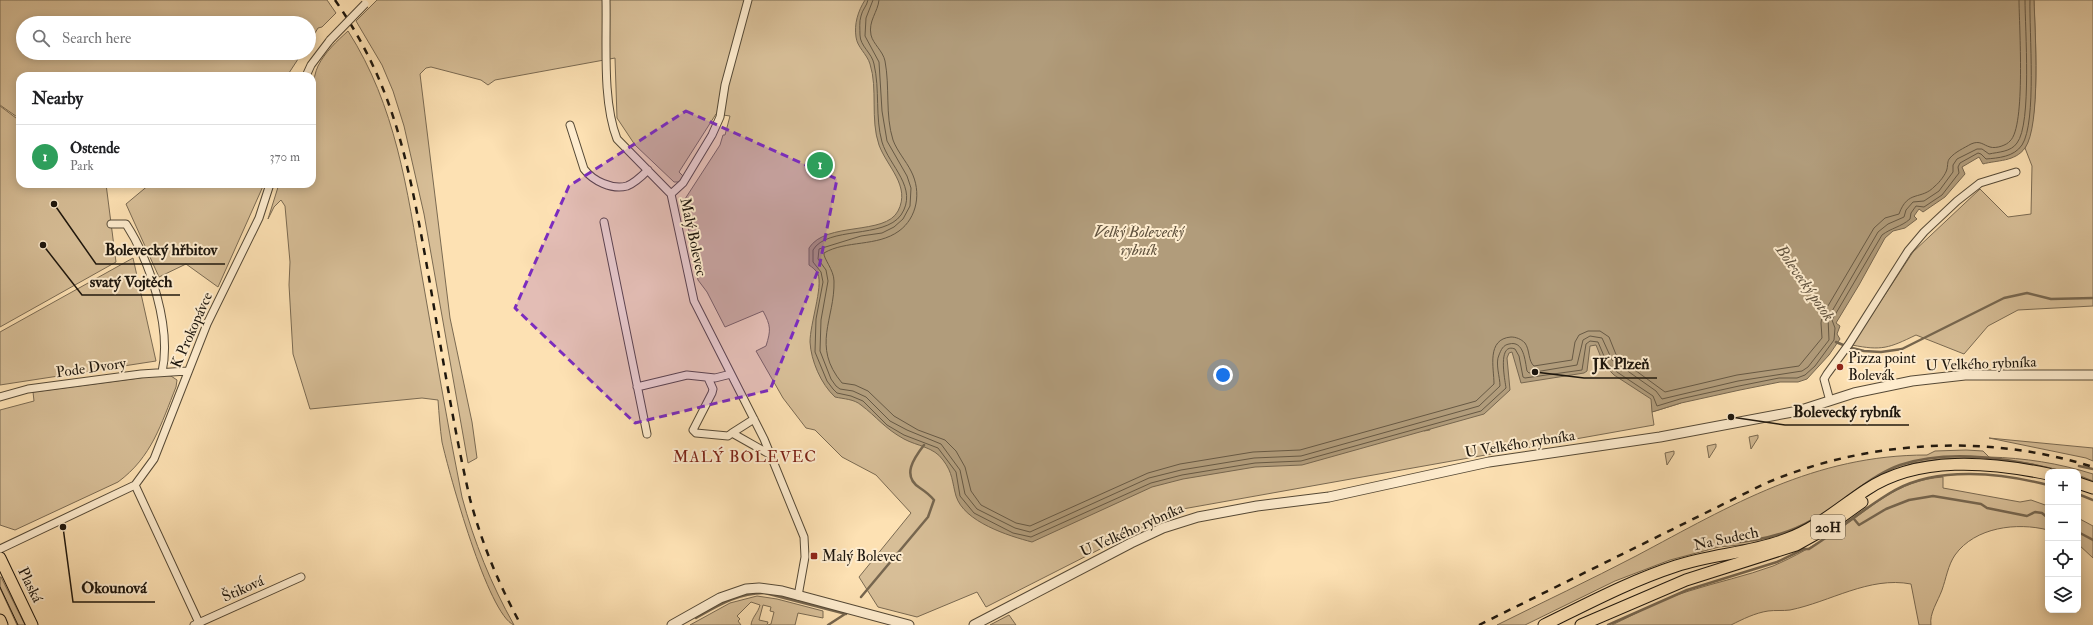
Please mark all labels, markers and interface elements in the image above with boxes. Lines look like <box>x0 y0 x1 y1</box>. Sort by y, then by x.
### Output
search box <box>16 16 316 60</box>
icon: search <box>30 27 52 49</box>
text: Search here <box>62 29 131 48</box>
text: Nearby <box>32 88 83 109</box>
text: Ostende <box>70 139 120 158</box>
text: 1 <box>43 149 47 165</box>
text: 370 m <box>270 149 300 165</box>
pin: 1 <box>807 150 833 180</box>
text: Park <box>70 158 94 174</box>
street label: Malý Bolevec <box>675 196 711 278</box>
water label: Velký Bolevecký rybník <box>1094 222 1186 260</box>
callout: Bolevecký hřbitov <box>96 236 225 264</box>
text: Bolevecký hřbitov <box>105 240 218 261</box>
water label: Bolevecký potok <box>1771 240 1839 325</box>
callout: svatý Vojtěch <box>82 267 180 295</box>
text: svatý Vojtěch <box>90 272 173 293</box>
street label: K Prokopávce <box>167 289 218 371</box>
place label: Pizza point Bolevák <box>1848 349 1916 385</box>
callout: JK Plzeň <box>1584 350 1657 378</box>
street label: U Velkého rybníka <box>1925 353 2038 375</box>
street label: Pode Dvory <box>55 354 128 382</box>
text: JK Plzeň <box>1591 354 1650 375</box>
marker: Pizza point Bolevák <box>1835 362 1845 372</box>
your location <box>1213 365 1233 385</box>
callout: Bolevecký rybník <box>1785 397 1909 425</box>
text: Bolevecký rybník <box>1793 402 1901 423</box>
street label: U Velkého rybníka <box>1464 426 1577 462</box>
district label: MALÝ BOLEVEC <box>673 446 817 467</box>
map controls <box>2045 469 2081 613</box>
button: + <box>2045 469 2081 505</box>
street label: U Velkého rybníka <box>1077 498 1187 561</box>
button: − <box>2045 505 2081 541</box>
road number: 20H <box>1811 515 1845 539</box>
street label: Na Sudech <box>1692 523 1760 555</box>
button: locate <box>2045 541 2081 577</box>
place label: Malý Bolevec <box>822 547 902 566</box>
marker: Malý Bolevec <box>809 551 819 561</box>
street label: Plaská <box>13 564 47 607</box>
street label: Štiková <box>218 569 268 607</box>
callout: Okounová <box>73 574 155 602</box>
button: layers <box>2045 577 2081 613</box>
text: Okounová <box>81 578 147 598</box>

